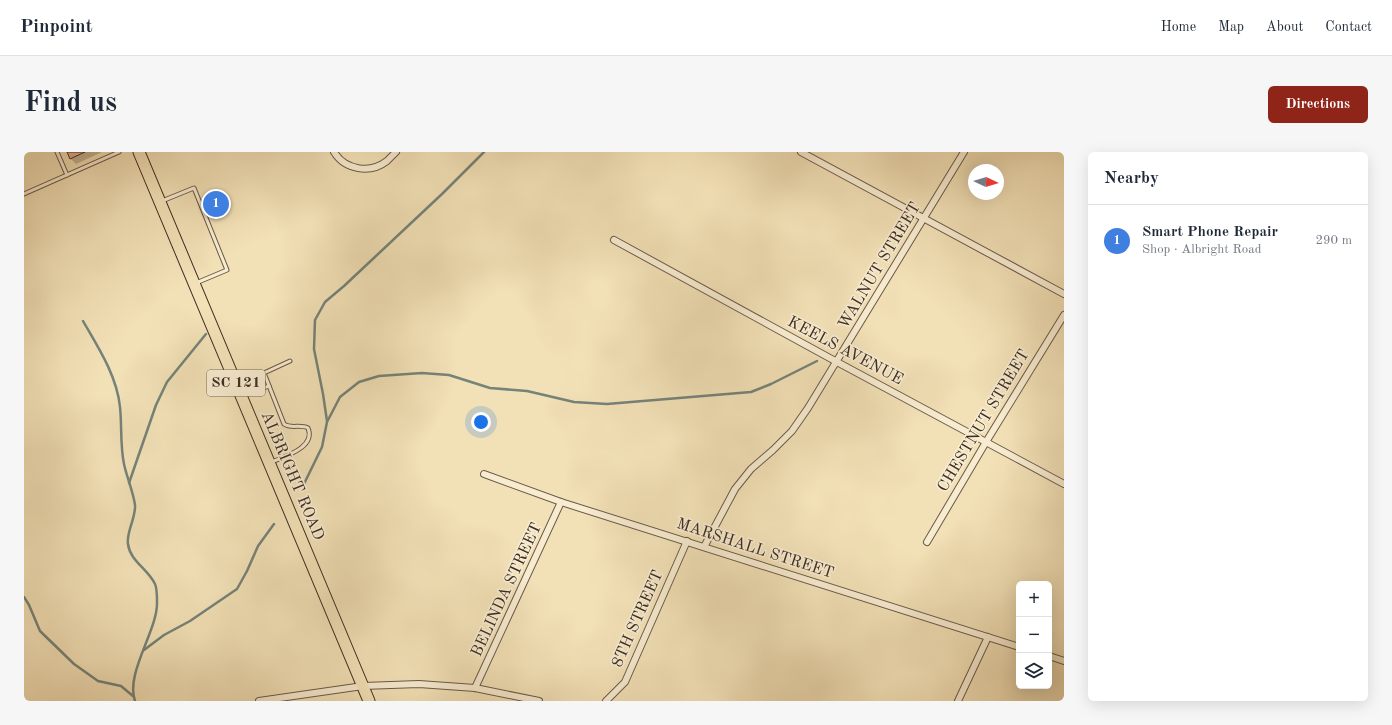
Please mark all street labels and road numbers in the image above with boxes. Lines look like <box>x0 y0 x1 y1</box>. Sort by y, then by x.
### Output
street label: WALNUT STREET <box>836 200 924 332</box>
street label: KEELS AVENUE <box>785 314 905 388</box>
street label: CHESTNUT STREET <box>935 347 1033 495</box>
road number: SC 121 <box>207 370 265 396</box>
street label: ALBRIGHT ROAD <box>258 409 326 543</box>
street label: MARSHALL STREET <box>675 516 835 582</box>
street label: BELINDA STREET <box>469 521 545 659</box>
street label: 8TH STREET <box>610 568 666 670</box>

